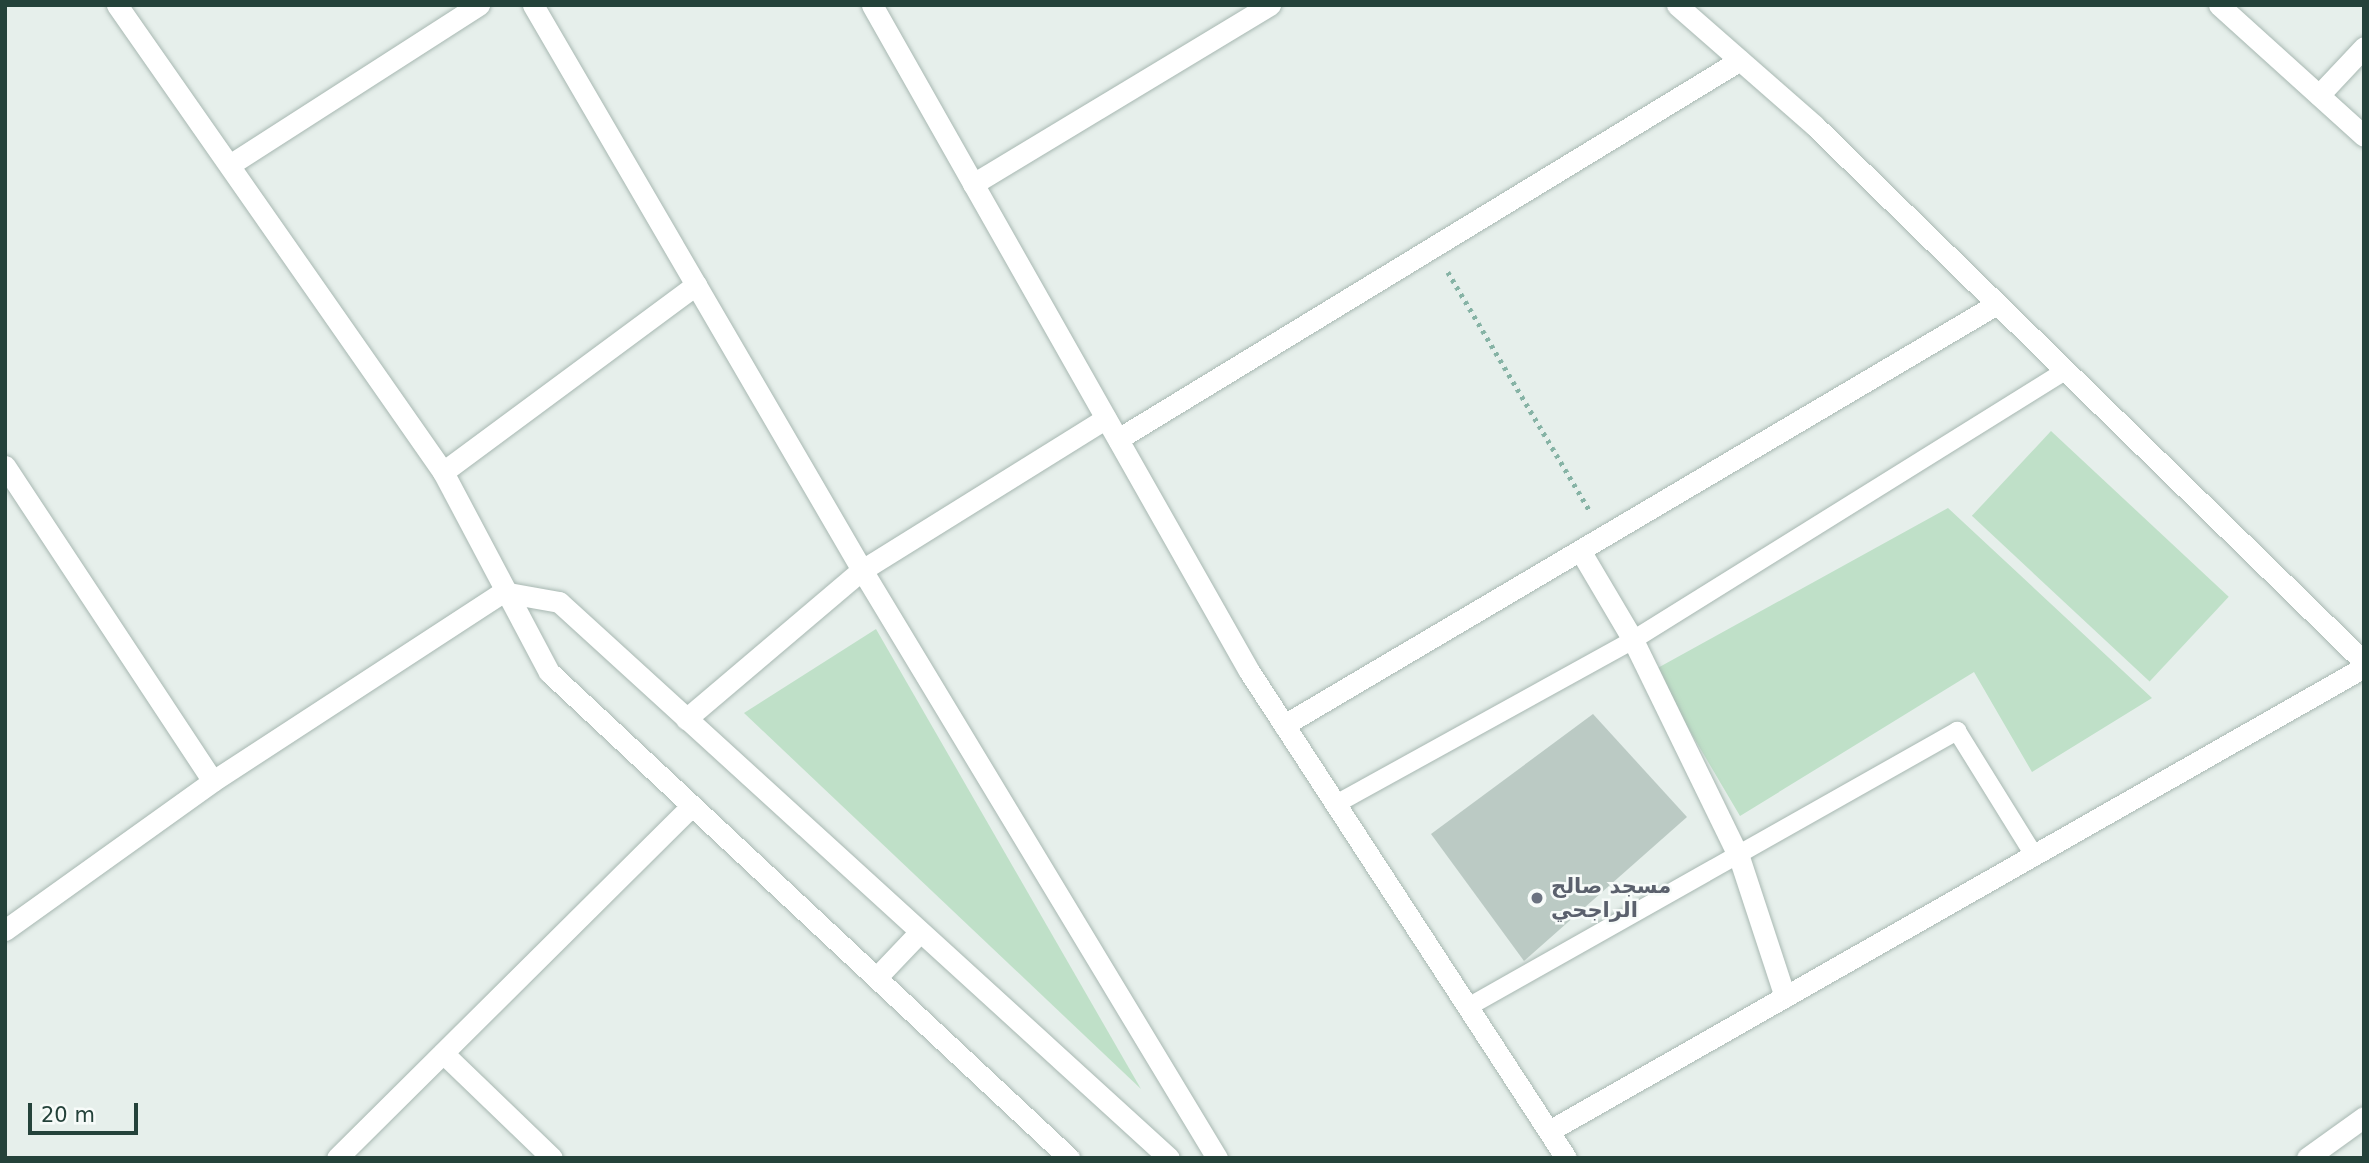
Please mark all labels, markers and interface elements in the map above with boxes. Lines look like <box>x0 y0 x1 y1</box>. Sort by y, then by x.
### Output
place label: مسجد صالح الراجحي <box>1551 873 1671 923</box>
marker: مسجد صالح الراجحي <box>1529 890 1545 906</box>
scale bar <box>32 1090 142 1134</box>
text: 20 m <box>41 1103 95 1127</box>

